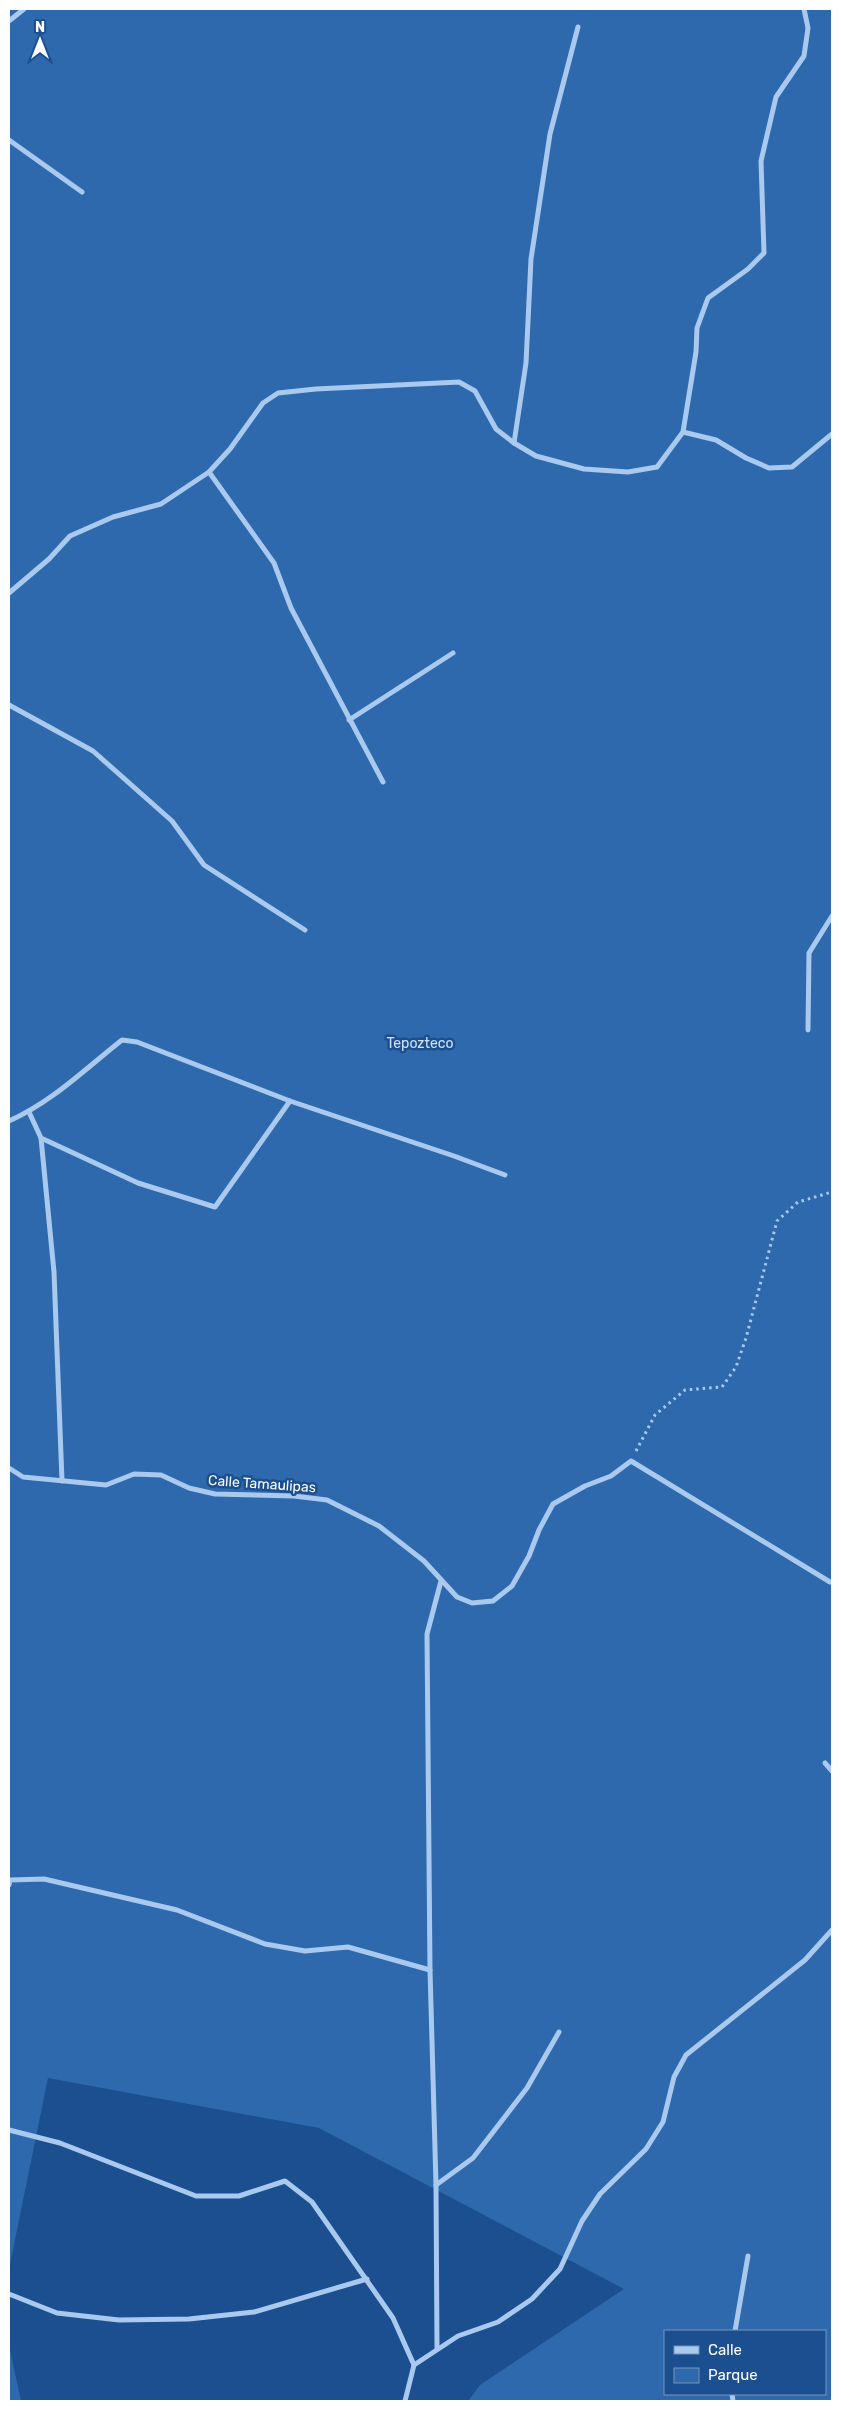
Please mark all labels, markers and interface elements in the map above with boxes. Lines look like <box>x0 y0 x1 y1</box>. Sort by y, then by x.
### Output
north arrow <box>15 15 65 65</box>
text: N <box>35 19 45 36</box>
park label: Tepozteco <box>386 1035 454 1052</box>
street label: Calle Tamaulipas <box>208 1472 316 1496</box>
legend <box>664 2330 826 2395</box>
text: Calle <box>708 2341 742 2359</box>
text: Parque <box>708 2366 758 2384</box>

